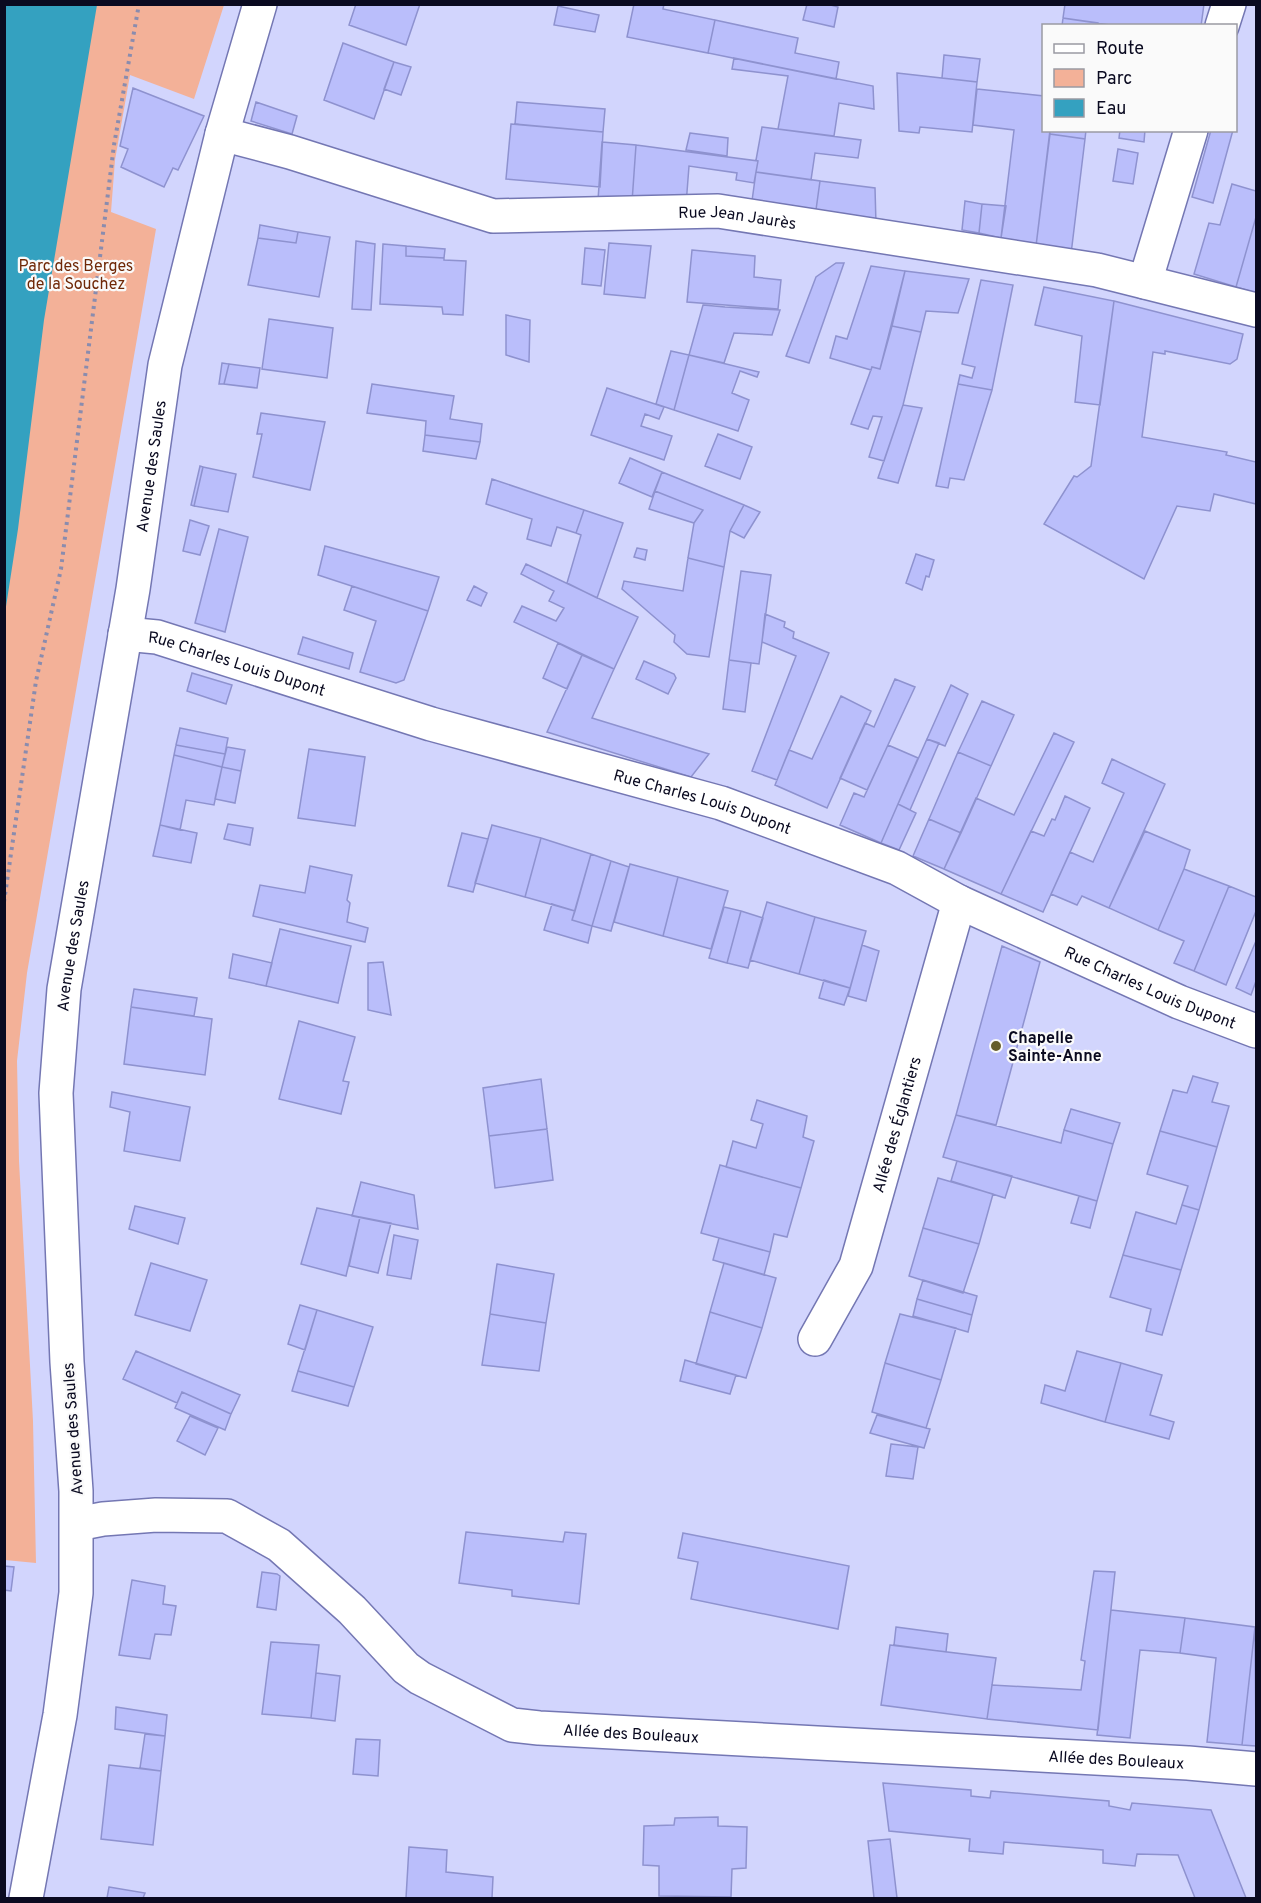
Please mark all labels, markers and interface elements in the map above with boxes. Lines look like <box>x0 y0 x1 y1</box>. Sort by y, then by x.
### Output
legend <box>1042 24 1237 132</box>
text: Route <box>1096 38 1144 61</box>
text: Parc <box>1096 68 1132 91</box>
text: Eau <box>1096 98 1126 121</box>
street label: Rue Jean Jaurès <box>678 203 798 235</box>
park label: Parc des Berges de la Souchez <box>19 257 133 295</box>
street label: Avenue des Saules <box>133 399 172 534</box>
street label: Rue Charles Louis Dupont <box>147 628 328 702</box>
street label: Rue Charles Louis Dupont <box>611 766 794 840</box>
street label: Avenue des Saules <box>54 879 95 1013</box>
street label: Rue Charles Louis Dupont <box>1060 943 1238 1035</box>
place label: Chapelle Sainte-Anne <box>1008 1029 1102 1067</box>
marker: Chapelle Sainte-Anne <box>989 1039 1003 1053</box>
street label: Allée des Églantiers <box>869 1054 927 1195</box>
street label: Avenue des Saules <box>59 1362 89 1496</box>
street label: Allée des Bouleaux <box>562 1721 699 1749</box>
street label: Allée des Bouleaux <box>1048 1747 1185 1775</box>

